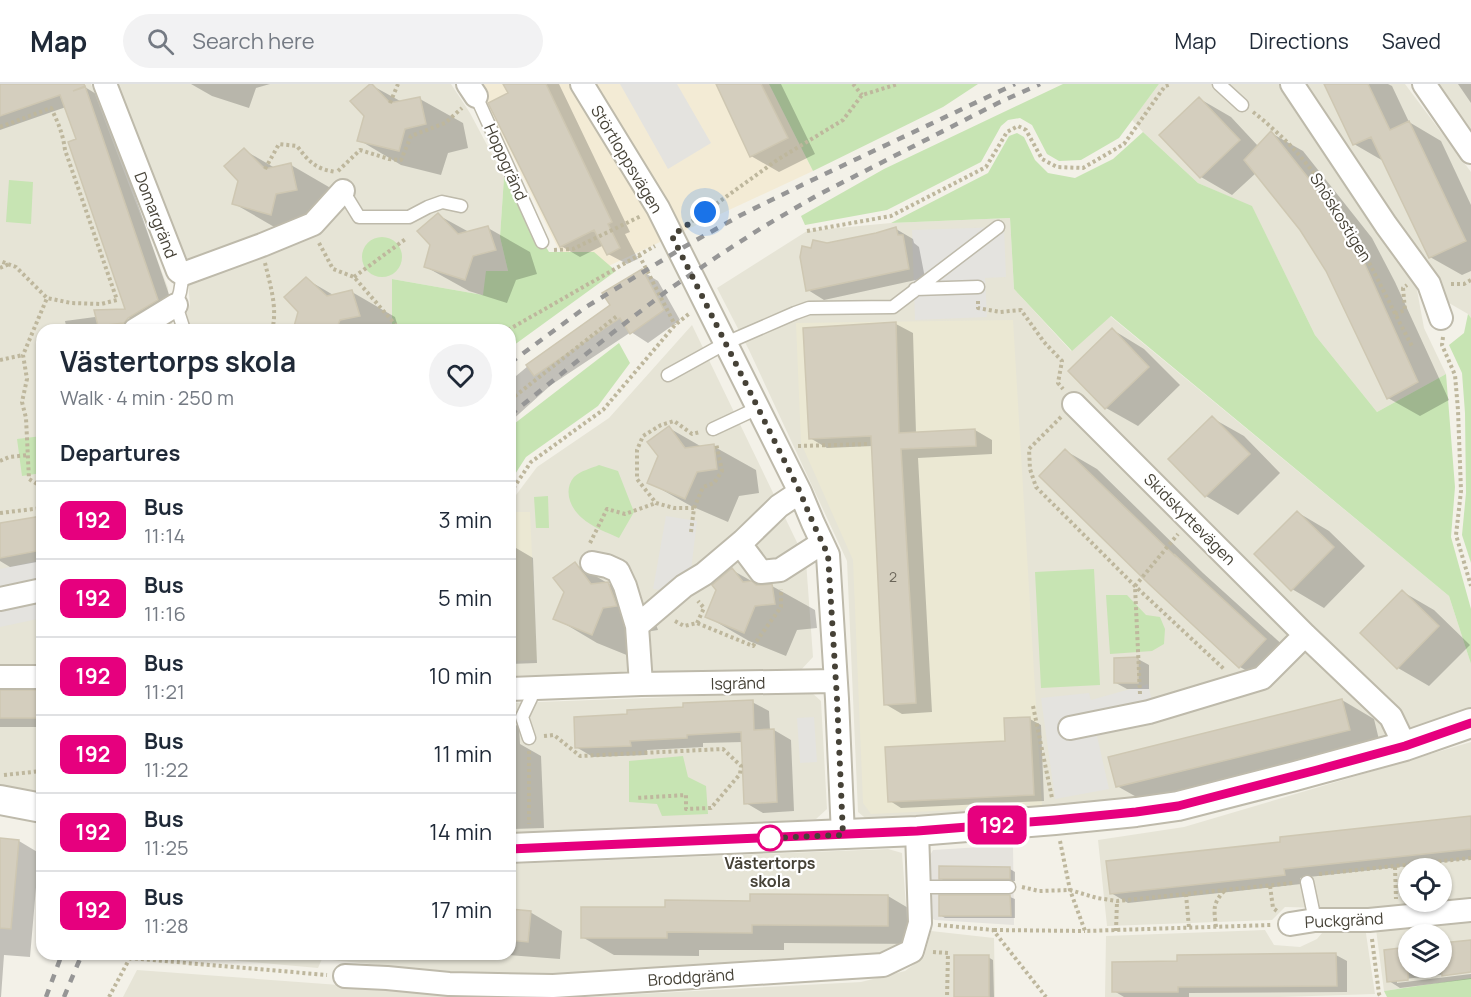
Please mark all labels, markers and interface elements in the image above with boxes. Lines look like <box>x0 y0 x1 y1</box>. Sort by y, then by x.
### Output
search box <box>123 14 543 68</box>
text: Map <box>30 22 87 60</box>
icon: search <box>144 25 177 58</box>
text: Search here <box>192 26 315 56</box>
text: Map <box>1175 27 1216 55</box>
text: Directions <box>1249 27 1349 55</box>
text: Saved <box>1382 27 1441 55</box>
street label: Störtloppsvägen <box>586 101 668 217</box>
street label: Hoppgränd <box>479 120 533 204</box>
street label: Snöskostigen <box>1305 168 1377 266</box>
street label: Domargränd <box>129 169 183 261</box>
your location <box>690 197 720 227</box>
text: Västertorps skola <box>60 342 296 380</box>
button: heart <box>429 344 492 407</box>
text: Walk · 4 min · 250 m <box>60 384 234 411</box>
text: Departures <box>60 438 180 468</box>
street label: Skidskyttevägen <box>1139 468 1241 570</box>
text: Bus <box>144 492 184 522</box>
text: 3 min <box>439 505 492 535</box>
text: 192 <box>76 506 110 534</box>
text: 11:14 <box>144 522 185 549</box>
house number: 2 <box>889 567 897 586</box>
text: Bus <box>144 570 184 600</box>
text: 5 min <box>438 583 492 613</box>
text: 192 <box>76 584 110 612</box>
text: 11:16 <box>144 600 186 627</box>
text: Bus <box>144 648 184 678</box>
text: 10 min <box>429 661 492 691</box>
text: 192 <box>76 662 110 690</box>
street label: Isgränd <box>710 672 766 694</box>
text: 11:21 <box>144 678 185 705</box>
text: Bus <box>144 726 184 756</box>
text: 11 min <box>434 739 492 769</box>
text: 192 <box>76 740 110 768</box>
text: 11:22 <box>144 756 188 783</box>
text: Bus <box>144 804 184 834</box>
line badge: 192 <box>962 806 1032 844</box>
text: 192 <box>980 811 1014 839</box>
text: 14 min <box>429 817 492 847</box>
text: 192 <box>76 818 110 846</box>
marker: Västertorps skola <box>757 825 783 851</box>
text: 11:25 <box>144 834 189 861</box>
place label: Västertorps skola <box>725 852 816 892</box>
map controls <box>1398 858 1452 978</box>
button: locate <box>1398 858 1452 912</box>
text: Bus <box>144 882 184 912</box>
text: 17 min <box>431 895 492 925</box>
text: 192 <box>76 896 110 924</box>
street label: Puckgränd <box>1304 907 1384 933</box>
text: 11:28 <box>144 912 189 939</box>
button: layers <box>1398 924 1452 978</box>
street label: Broddgränd <box>647 963 735 991</box>

